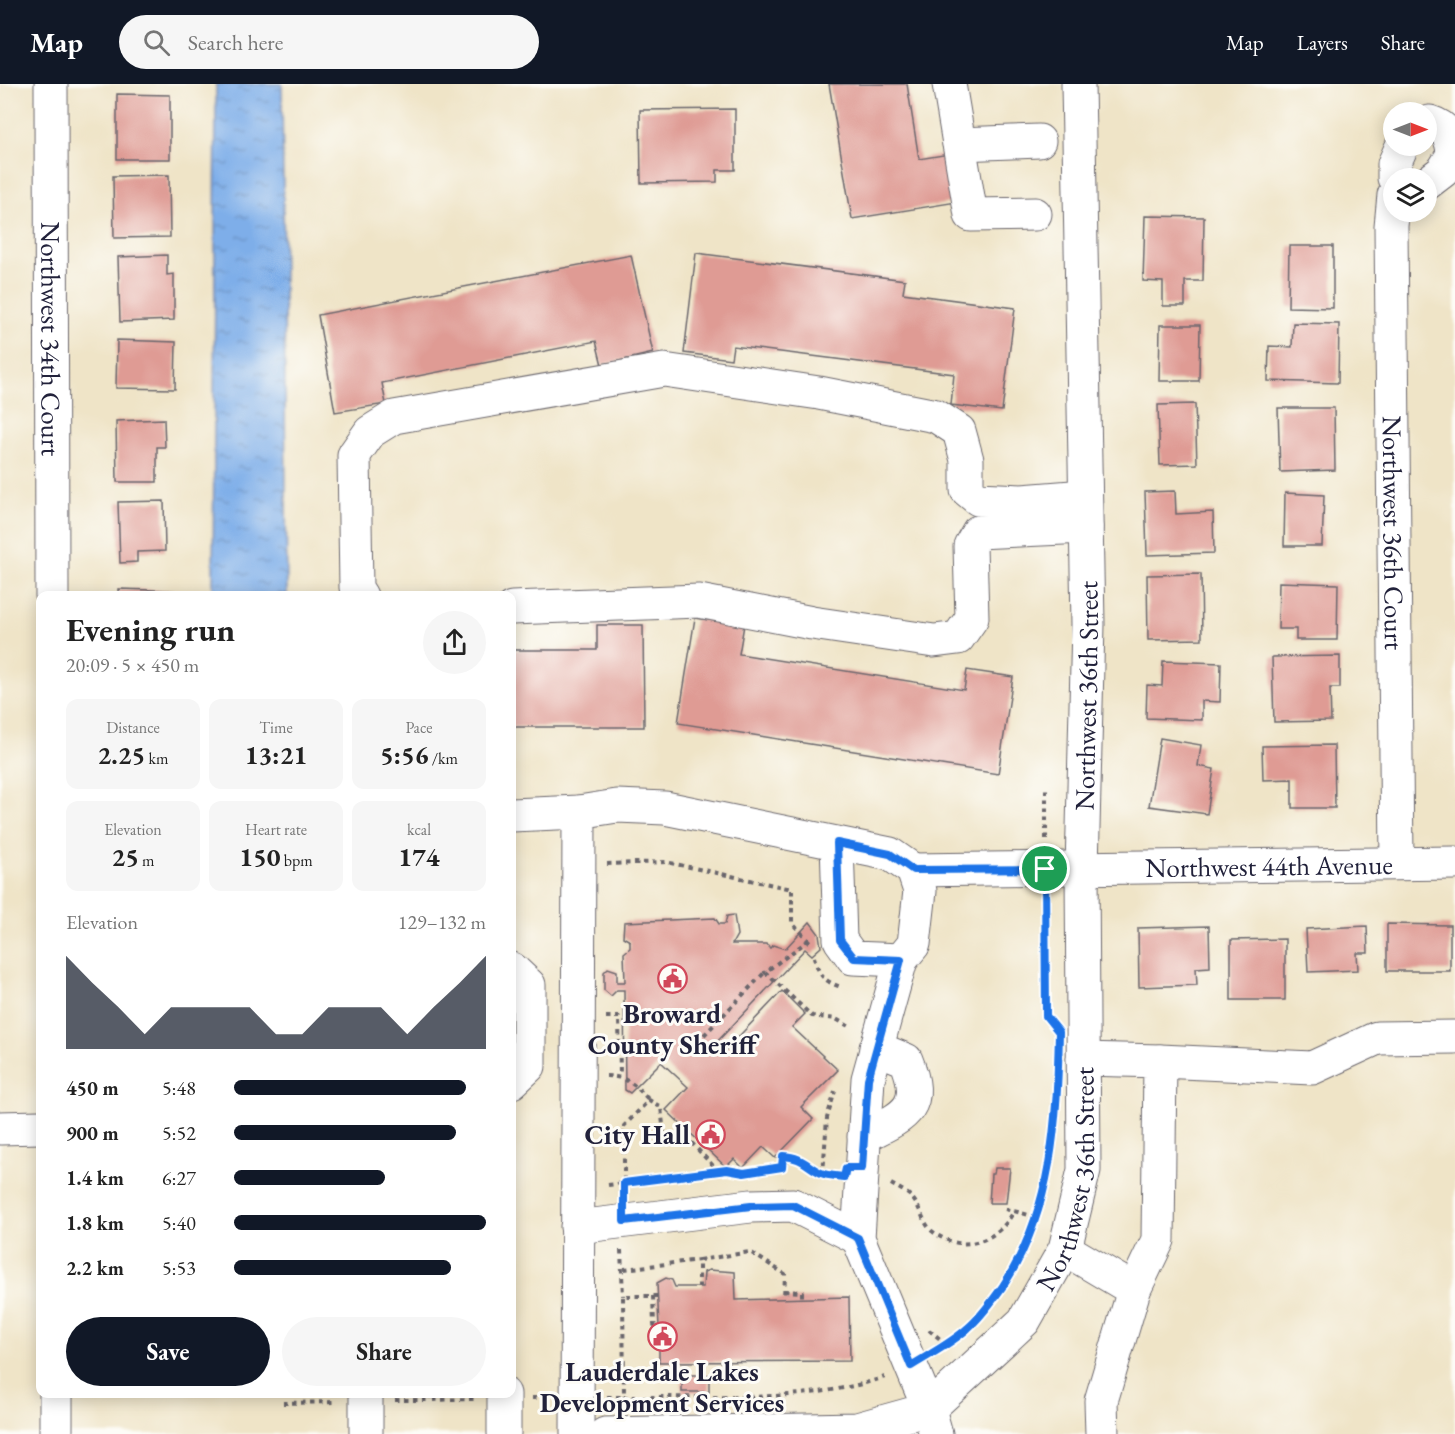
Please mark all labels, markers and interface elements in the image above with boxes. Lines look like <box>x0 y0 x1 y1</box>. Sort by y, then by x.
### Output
search box <box>119 15 539 69</box>
text: Map <box>30 24 83 60</box>
icon: search <box>140 26 173 59</box>
text: Search here <box>188 28 283 57</box>
text: Map <box>1226 29 1264 56</box>
text: Layers <box>1297 29 1348 56</box>
text: Share <box>1381 29 1425 56</box>
north arrow <box>1383 102 1437 156</box>
map controls <box>1383 102 1437 222</box>
button: layers <box>1383 168 1437 222</box>
street label: Northwest 34th Court <box>34 222 69 457</box>
street label: Northwest 36th Court <box>1375 415 1412 651</box>
street label: Northwest 36th Street <box>1066 580 1106 811</box>
text: Evening run <box>66 608 235 651</box>
button: share <box>423 611 486 674</box>
text: 20:09 · 5 × 450 m <box>66 652 199 678</box>
text: Distance <box>106 717 160 738</box>
text: Time <box>259 717 293 738</box>
text: Pace <box>406 717 432 738</box>
text: 2.25 <box>98 738 145 772</box>
text: 13:21 <box>245 738 307 772</box>
text: 5:56 <box>380 738 429 772</box>
text: km <box>145 748 168 769</box>
text: /km <box>429 748 458 769</box>
text: Elevation <box>104 819 162 840</box>
text: Heart rate <box>245 819 307 840</box>
text: kcal <box>407 819 431 840</box>
text: 25 <box>111 840 139 874</box>
text: 150 <box>239 840 281 874</box>
text: 174 <box>398 840 440 874</box>
pin <box>1019 843 1070 894</box>
street label: Northwest 44th Avenue <box>1145 846 1393 885</box>
text: m <box>139 850 155 871</box>
text: bpm <box>281 850 313 871</box>
icon: arrive <box>1028 852 1061 885</box>
text: Elevation <box>66 909 138 935</box>
text: 129–132 m <box>398 909 486 935</box>
public building icon: Broward County Sheriff <box>656 962 688 994</box>
place label: Broward County Sheriff <box>588 996 759 1062</box>
street label: Northwest 36th Street <box>1027 1066 1102 1297</box>
text: 450 m <box>66 1075 119 1101</box>
text: 5:48 <box>162 1075 196 1101</box>
place label: City Hall <box>585 1117 690 1152</box>
public building icon: City Hall <box>695 1118 727 1150</box>
text: 900 m <box>66 1120 119 1146</box>
text: 5:52 <box>162 1120 196 1146</box>
text: 1.4 km <box>66 1165 124 1191</box>
text: 6:27 <box>162 1165 196 1191</box>
text: 1.8 km <box>66 1210 124 1236</box>
text: 5:40 <box>162 1210 196 1236</box>
text: 2.2 km <box>66 1255 124 1281</box>
text: 5:53 <box>162 1255 196 1281</box>
button: Save <box>66 1317 270 1386</box>
button: Share <box>282 1317 486 1386</box>
public building icon: Lauderdale Lakes Development Services <box>646 1320 678 1352</box>
place label: Lauderdale Lakes Development Services <box>540 1354 784 1420</box>

